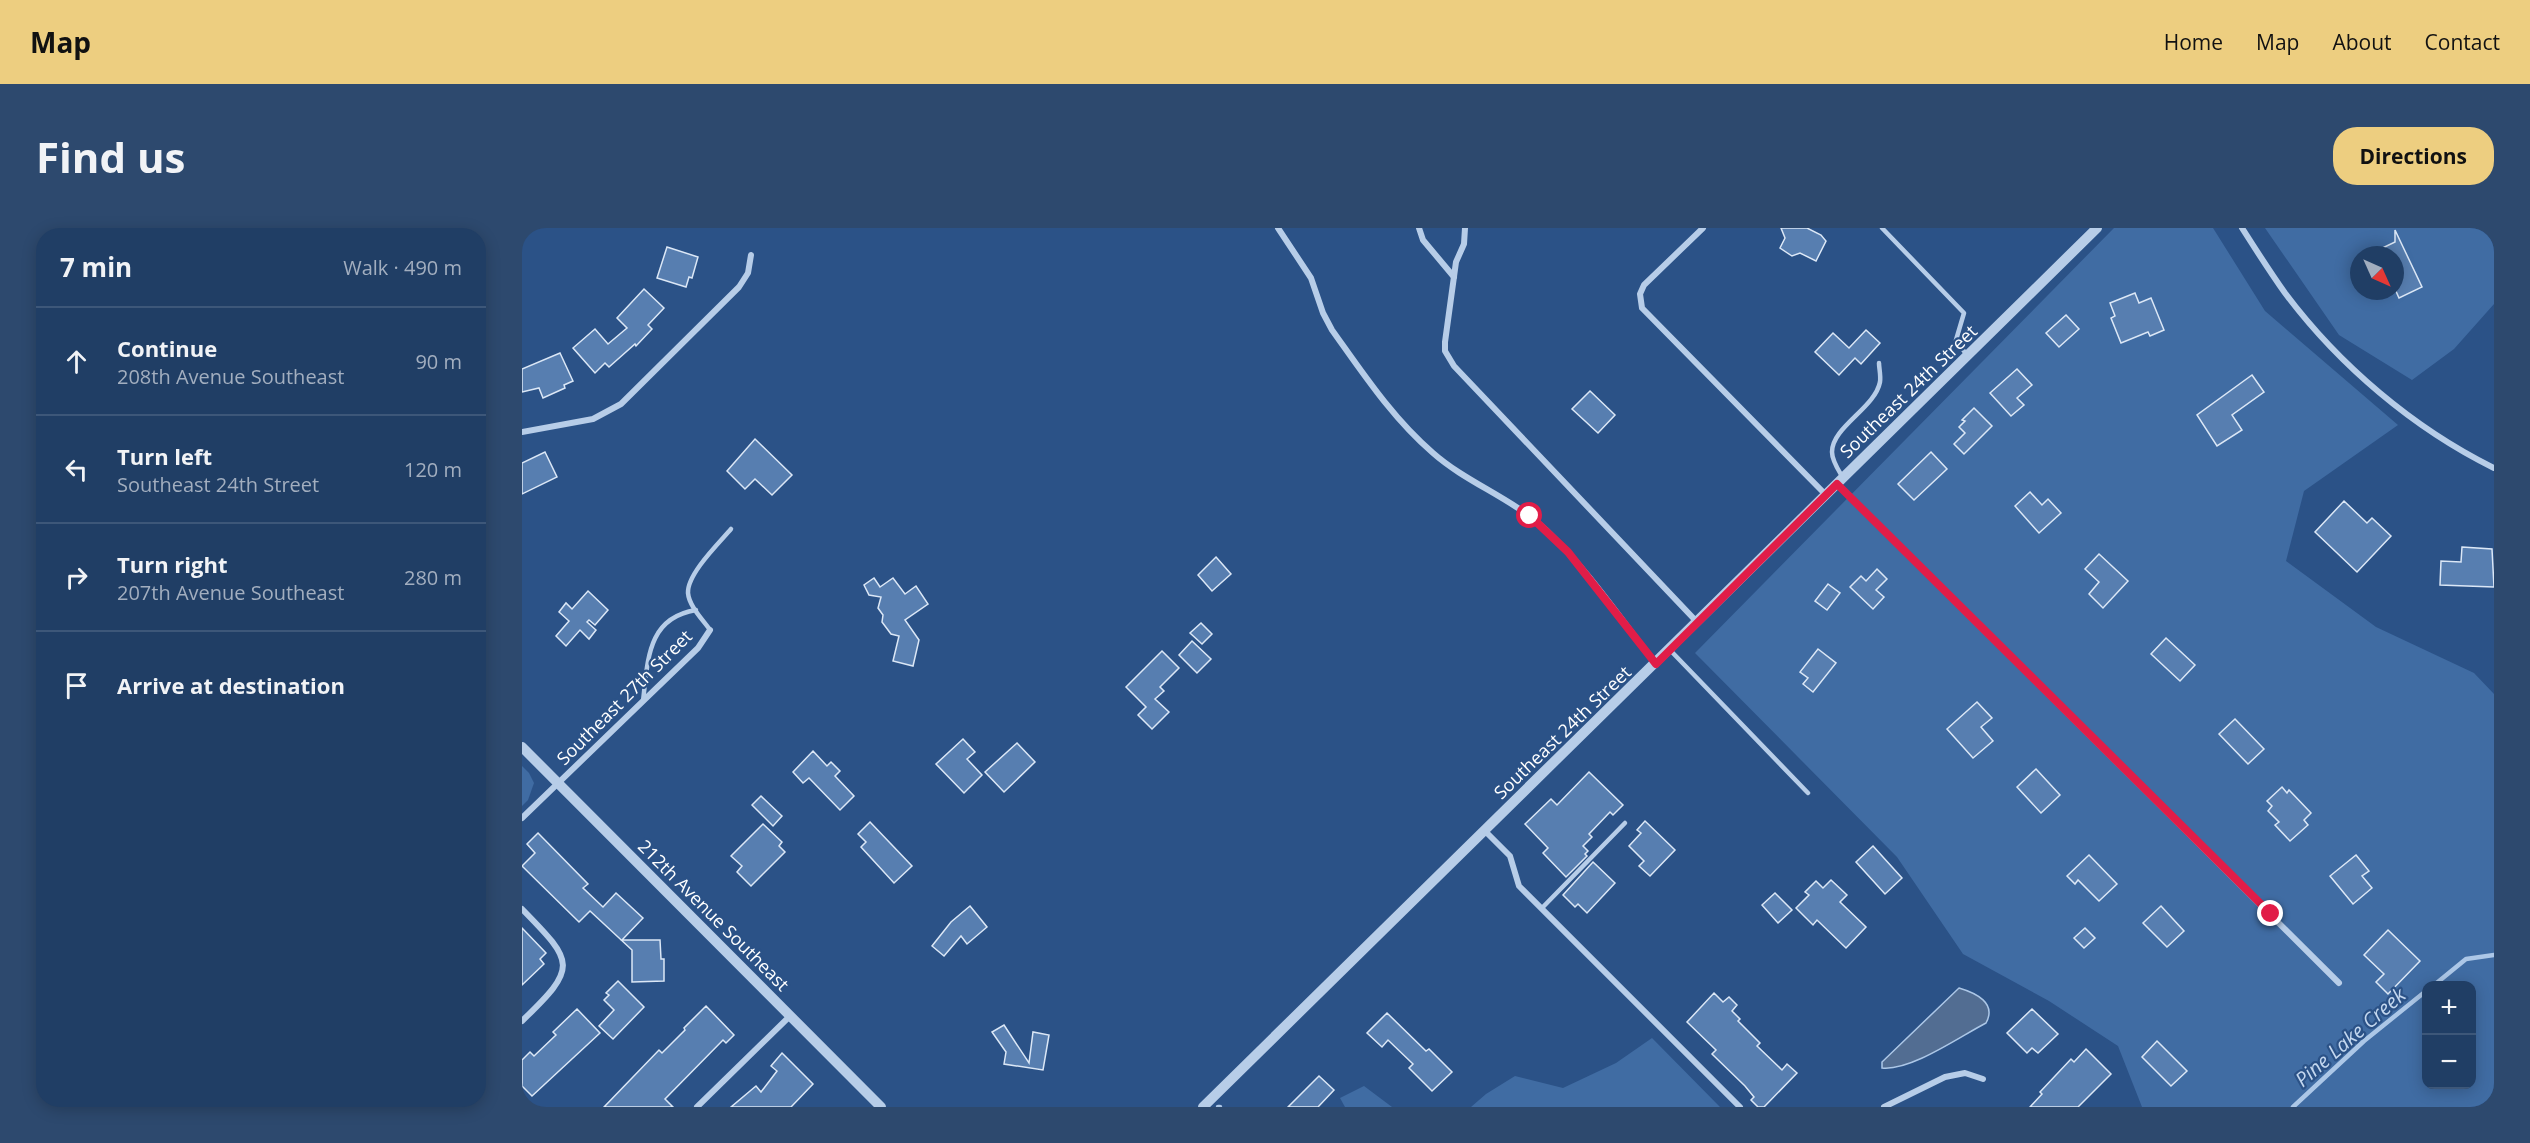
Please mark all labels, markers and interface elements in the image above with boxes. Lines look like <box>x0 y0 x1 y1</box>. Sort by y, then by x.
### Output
text: Map <box>30 23 91 61</box>
text: Home <box>2164 28 2223 56</box>
text: Map <box>2256 28 2299 56</box>
text: About <box>2332 28 2392 56</box>
text: Contact <box>2425 28 2500 56</box>
button: Directions <box>2333 127 2494 185</box>
text: Find us <box>36 128 185 185</box>
north arrow <box>2350 246 2404 300</box>
text: 7 min <box>60 249 132 285</box>
text: Walk · 490 m <box>343 254 462 281</box>
street label: Southeast 24th Street <box>1834 319 1982 463</box>
text: Continue <box>117 333 217 363</box>
icon: ahead <box>60 345 93 378</box>
text: 90 m <box>415 348 462 375</box>
text: 208th Avenue Southeast <box>117 363 344 390</box>
text: Turn left <box>117 441 212 471</box>
icon: left <box>60 453 93 486</box>
text: 120 m <box>404 456 462 483</box>
text: Southeast 24th Street <box>117 471 319 498</box>
route start <box>1516 502 1542 528</box>
text: Turn right <box>117 549 228 579</box>
icon: right <box>60 561 93 594</box>
text: 280 m <box>404 564 462 591</box>
text: 207th Avenue Southeast <box>117 579 344 606</box>
street label: Southeast 27th Street <box>551 624 697 770</box>
street label: Southeast 24th Street <box>1488 660 1636 804</box>
icon: arrive <box>60 669 93 702</box>
text: Arrive at destination <box>117 670 345 700</box>
street label: 212th Avenue Southeast <box>633 834 795 996</box>
route end <box>2257 900 2283 926</box>
water label: Pine Lake Creek <box>2289 981 2412 1093</box>
map controls <box>2422 981 2476 1089</box>
button: + <box>2422 981 2476 1035</box>
button: − <box>2422 1035 2476 1089</box>

